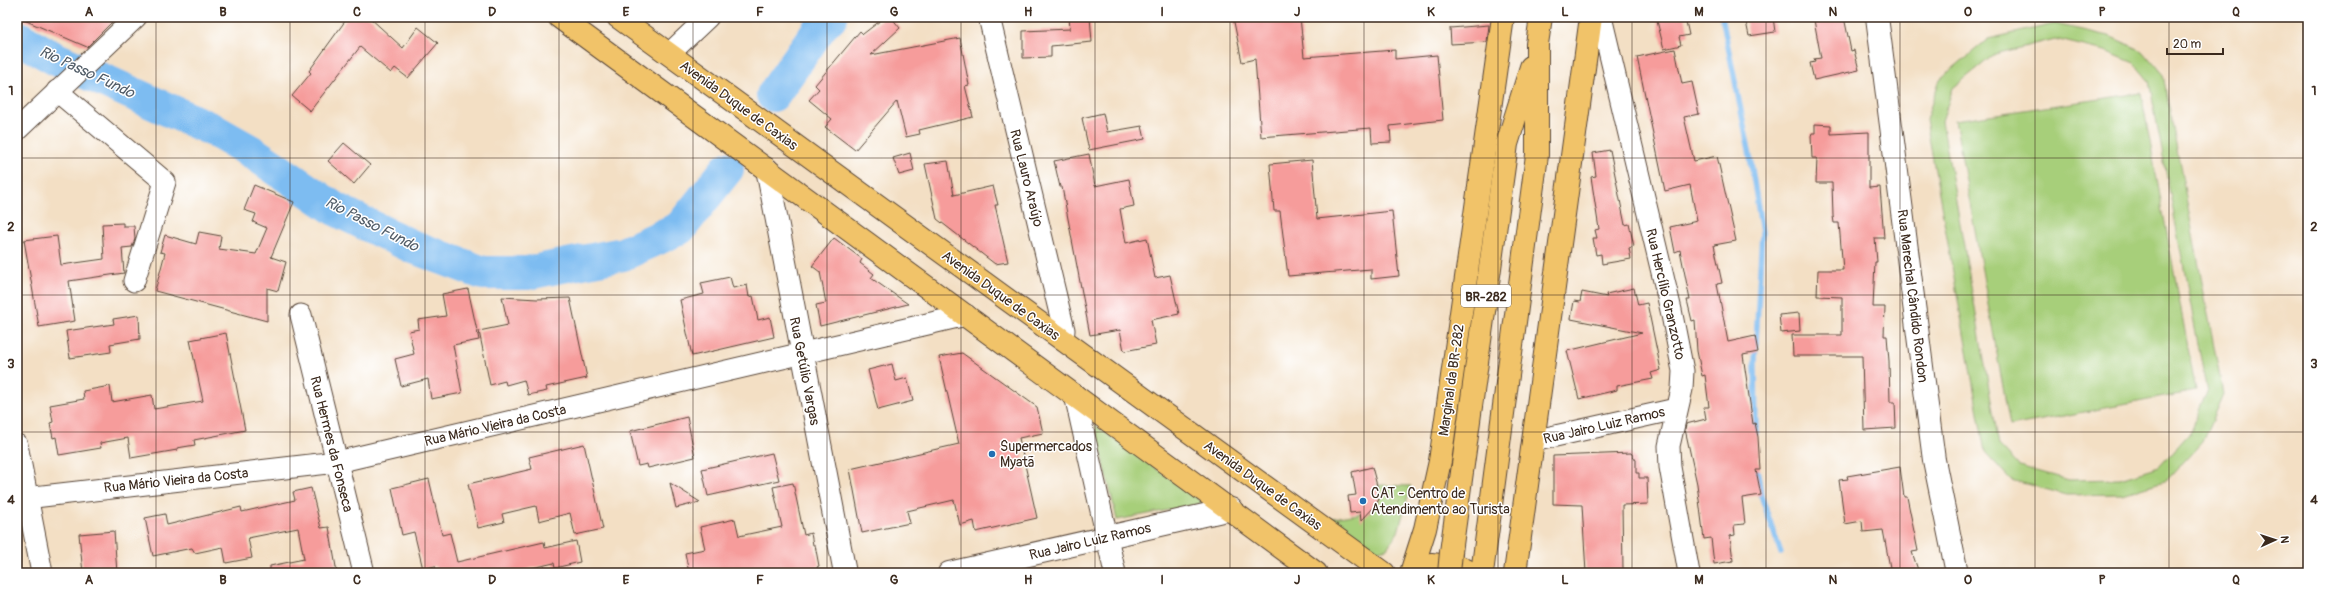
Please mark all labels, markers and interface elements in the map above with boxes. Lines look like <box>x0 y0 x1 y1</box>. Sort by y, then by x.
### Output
text: A <box>85 4 94 20</box>
text: B <box>219 4 227 20</box>
text: C <box>353 4 361 20</box>
text: D <box>488 4 496 20</box>
text: E <box>623 4 630 20</box>
text: F <box>756 4 764 20</box>
text: G <box>890 4 899 20</box>
text: H <box>1024 4 1032 20</box>
text: I <box>1160 4 1164 20</box>
text: J <box>1294 4 1300 20</box>
text: K <box>1427 4 1435 20</box>
text: L <box>1561 4 1569 20</box>
text: M <box>1694 4 1704 20</box>
text: N <box>1829 4 1838 20</box>
text: O <box>1964 4 1973 20</box>
text: P <box>2098 4 2106 20</box>
text: Q <box>2232 4 2240 20</box>
scale bar <box>2167 30 2223 56</box>
text: 20 m <box>2173 37 2202 52</box>
water label: Rio Passo Fundo <box>36 42 138 103</box>
street label: Avenida Duque de Caxias <box>676 57 802 154</box>
text: 1 <box>8 83 14 99</box>
text: 1 <box>2311 83 2317 99</box>
street label: Rua Lauro Araújo <box>1006 128 1047 229</box>
water label: Rio Passo Fundo <box>322 193 422 257</box>
street label: Rua Marechal Cândido Rondon <box>1893 209 1932 384</box>
text: 2 <box>7 219 15 235</box>
text: 2 <box>2310 219 2318 235</box>
street label: Rua Hercílio Granzotto <box>1642 227 1689 362</box>
street label: Avenida Duque de Caxias <box>938 247 1064 344</box>
road number: BR-282 <box>1461 285 1511 307</box>
street label: Rua Getúlio Vargas <box>786 316 823 427</box>
street label: Marginal da BR-282 <box>1435 323 1468 437</box>
text: 3 <box>7 356 15 372</box>
text: 3 <box>2310 356 2318 372</box>
street label: Rua Hermes da Fonseca <box>306 374 357 514</box>
street label: Rua Mário Vieira da Costa <box>422 401 568 450</box>
street label: Rua Jairo Luiz Ramos <box>1542 403 1667 448</box>
street label: Avenida Duque de Caxias <box>1200 437 1326 534</box>
place label: Supermercados Myatã <box>1000 438 1093 471</box>
marker: Supermercados Myatã <box>987 449 997 459</box>
street label: Rua Mário Vieira da Costa <box>103 464 249 497</box>
place label: CAT - Centro de Atendimento ao Turista <box>1371 485 1510 518</box>
text: 4 <box>7 492 15 508</box>
text: 4 <box>2310 492 2318 508</box>
marker: CAT - Centro de Atendimento ao Turista <box>1358 496 1368 506</box>
street label: Rua Jairo Luiz Ramos <box>1028 519 1153 564</box>
north arrow <box>2255 520 2295 560</box>
text: N <box>2278 535 2291 544</box>
text: A <box>85 572 94 588</box>
text: B <box>219 572 227 588</box>
text: C <box>353 572 361 588</box>
text: D <box>488 572 496 588</box>
text: E <box>623 572 630 588</box>
text: F <box>756 572 764 588</box>
text: G <box>890 572 899 588</box>
text: H <box>1024 572 1032 588</box>
text: I <box>1160 572 1164 588</box>
text: J <box>1294 572 1300 588</box>
text: K <box>1427 572 1435 588</box>
text: L <box>1561 572 1569 588</box>
text: M <box>1694 572 1704 588</box>
text: N <box>1829 572 1838 588</box>
text: O <box>1964 572 1973 588</box>
text: P <box>2098 572 2106 588</box>
text: Q <box>2232 572 2240 588</box>

